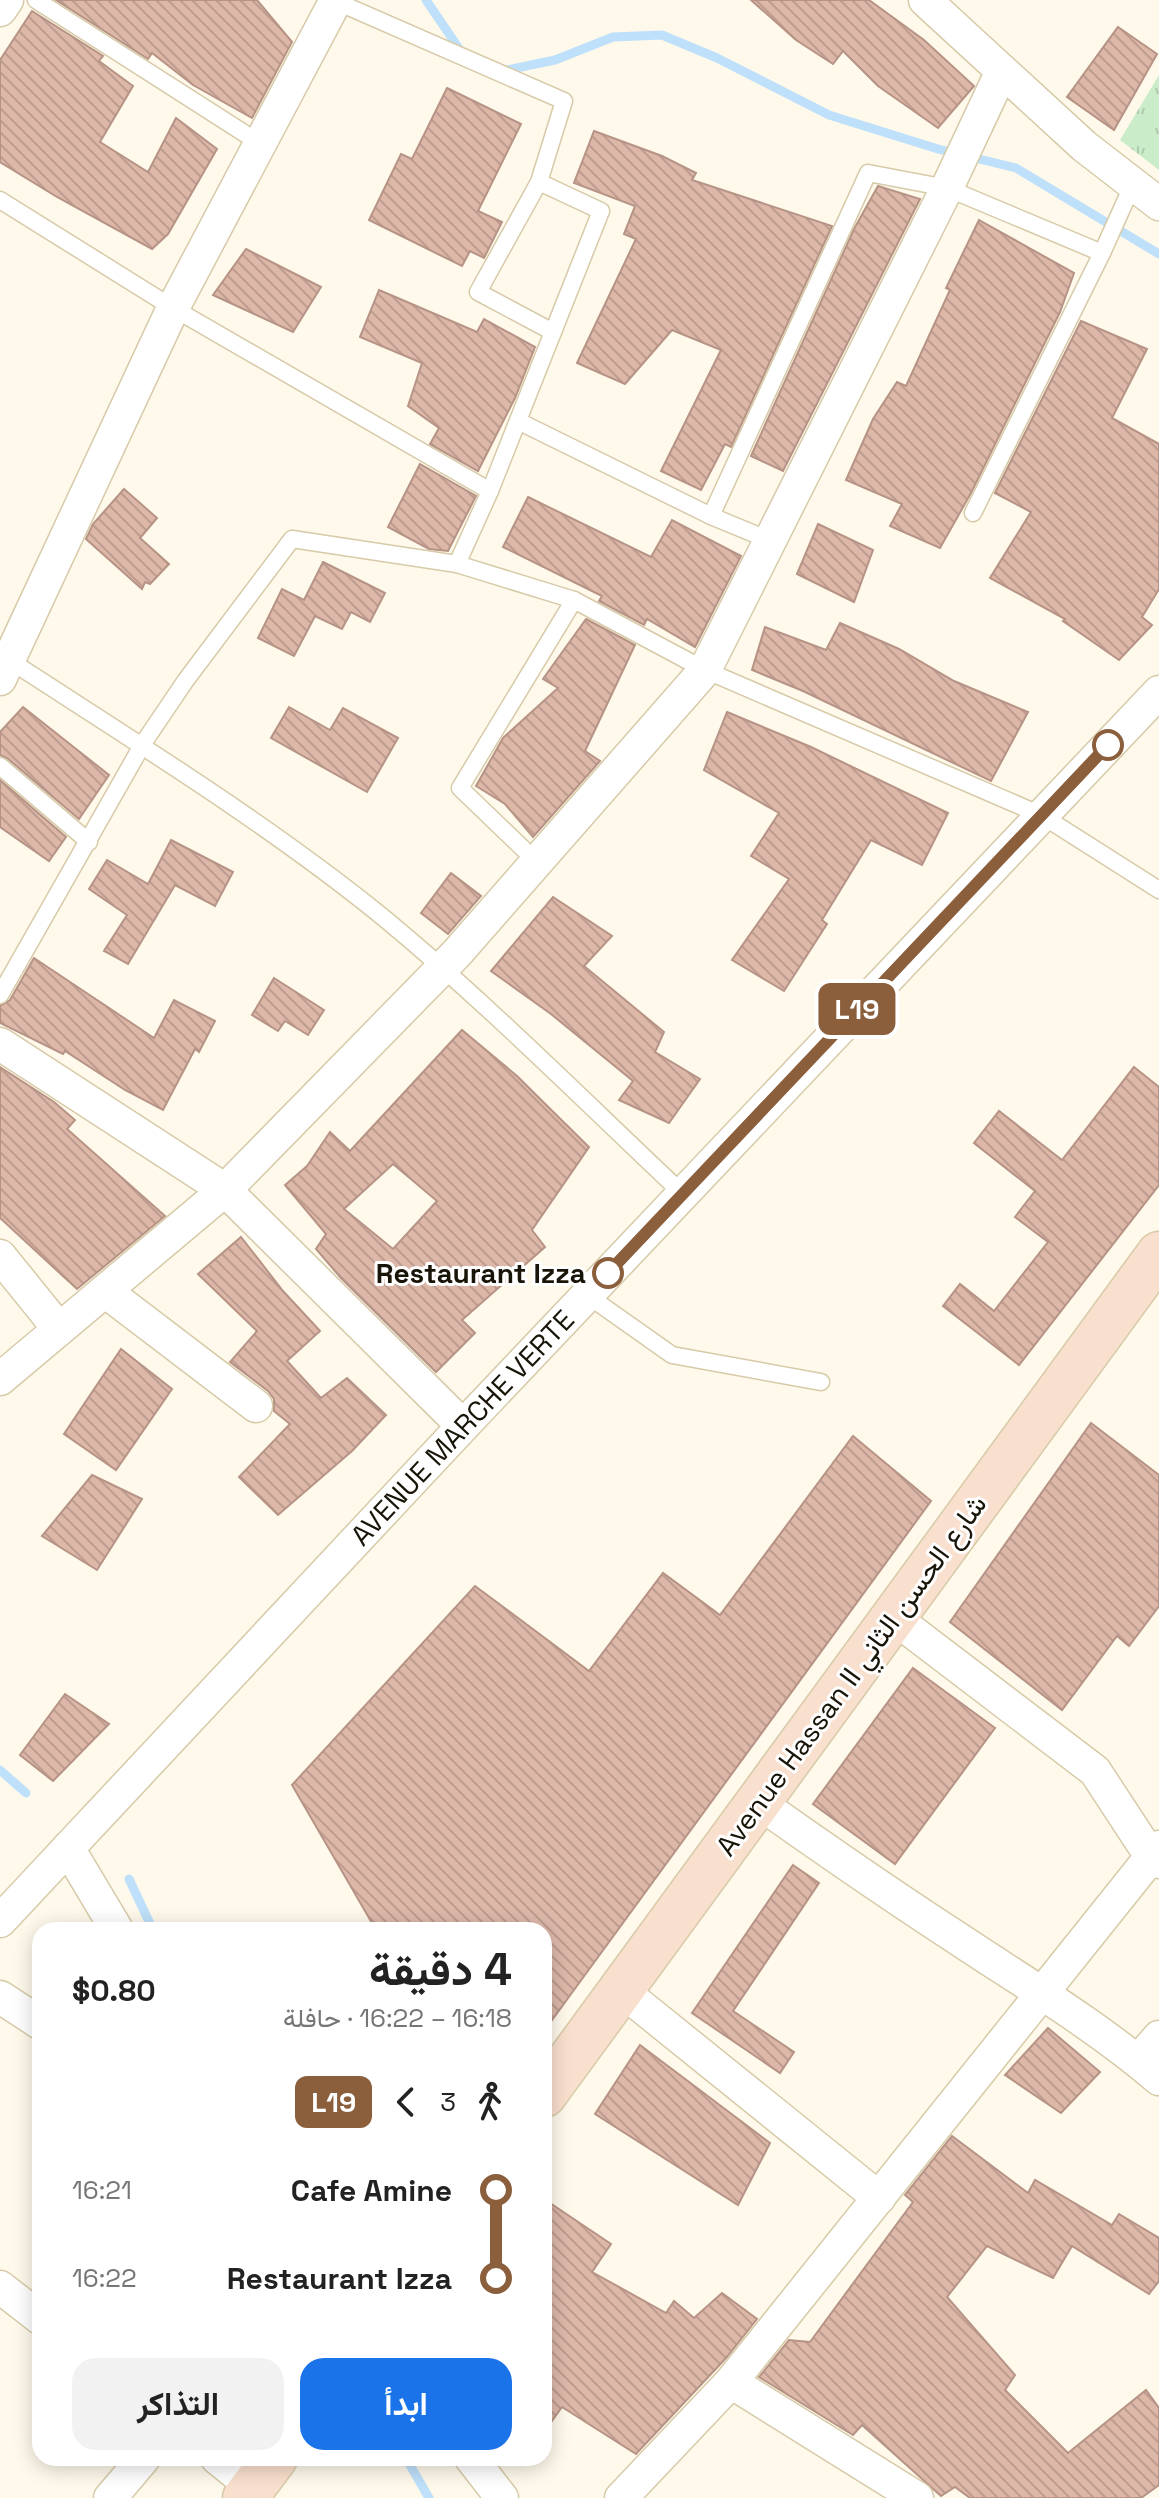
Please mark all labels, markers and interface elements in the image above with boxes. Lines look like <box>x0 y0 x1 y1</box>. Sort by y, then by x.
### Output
unlabelled marker <box>1093 730 1123 760</box>
line badge: L19 <box>811 983 903 1035</box>
text: L19 <box>834 991 880 1027</box>
place label: Restaurant Izza <box>376 1255 586 1291</box>
marker: Restaurant Izza <box>593 1258 623 1288</box>
street label: AVENUE MARCHE VERTE <box>343 1302 582 1553</box>
street label: Avenue Hassan II شارع الحسن الثاني <box>708 1487 998 1866</box>
text: 4 دقيقة <box>369 1942 512 1998</box>
text: $0.80 <box>72 1971 156 2010</box>
text: 16:18 – 16:22 · حافلة <box>283 2001 512 2035</box>
icon: back <box>384 2080 428 2124</box>
icon: walk <box>468 2080 512 2124</box>
text: L19 <box>311 2084 356 2120</box>
text: 3 <box>440 2085 456 2119</box>
text: Cafe Amine <box>291 2171 452 2210</box>
text: 16:21 <box>72 2173 132 2207</box>
text: Restaurant Izza <box>227 2259 452 2298</box>
text: 16:22 <box>72 2261 137 2295</box>
button: التذاكر <box>72 2358 284 2450</box>
button: ابدأ <box>300 2358 512 2450</box>

